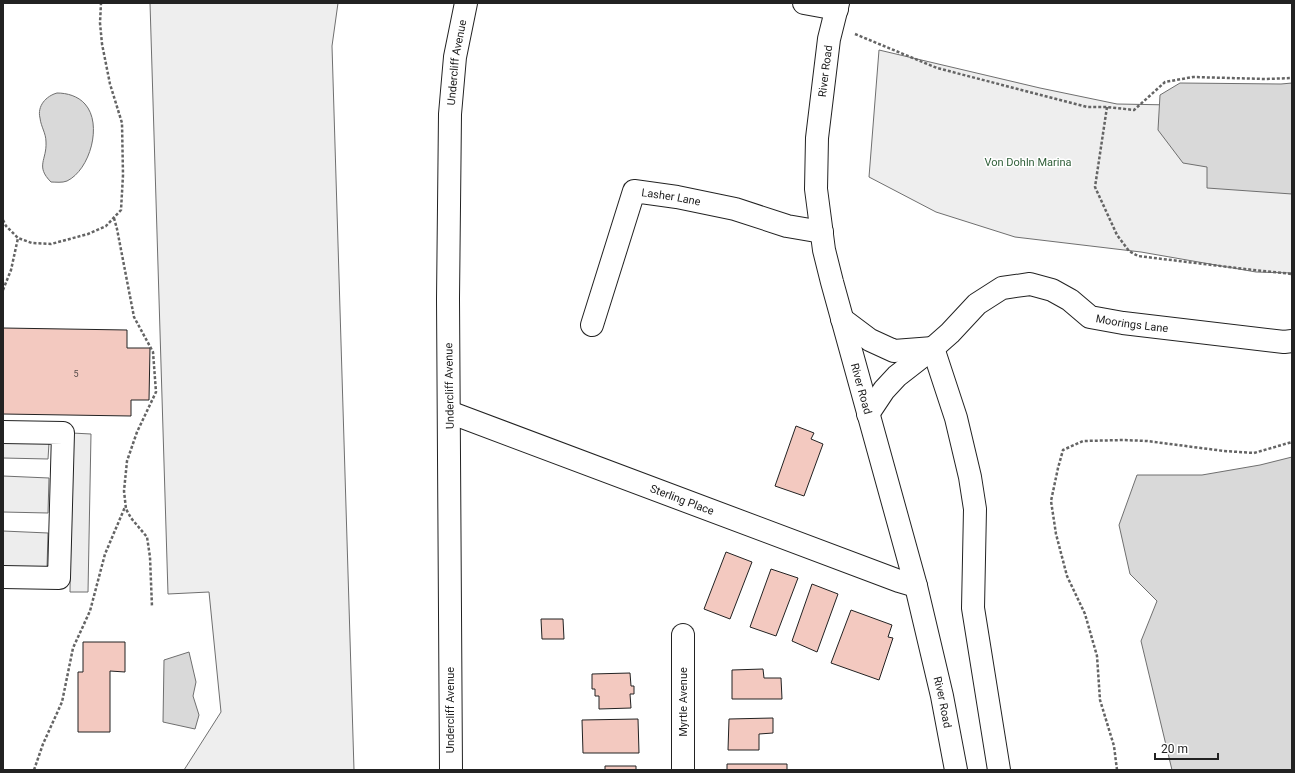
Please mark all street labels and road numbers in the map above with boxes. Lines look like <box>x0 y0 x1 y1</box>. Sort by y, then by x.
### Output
street label: Undercliff Avenue <box>445 18 469 106</box>
street label: River Road <box>816 44 835 98</box>
street label: Lasher Lane <box>641 186 702 209</box>
street label: Moorings Lane <box>1095 312 1169 335</box>
street label: Undercliff Avenue <box>442 343 457 429</box>
street label: River Road <box>848 362 874 416</box>
street label: Sterling Place <box>648 482 716 518</box>
street label: Undercliff Avenue <box>444 667 457 753</box>
street label: Myrtle Avenue <box>677 667 690 737</box>
street label: River Road <box>931 675 954 729</box>

